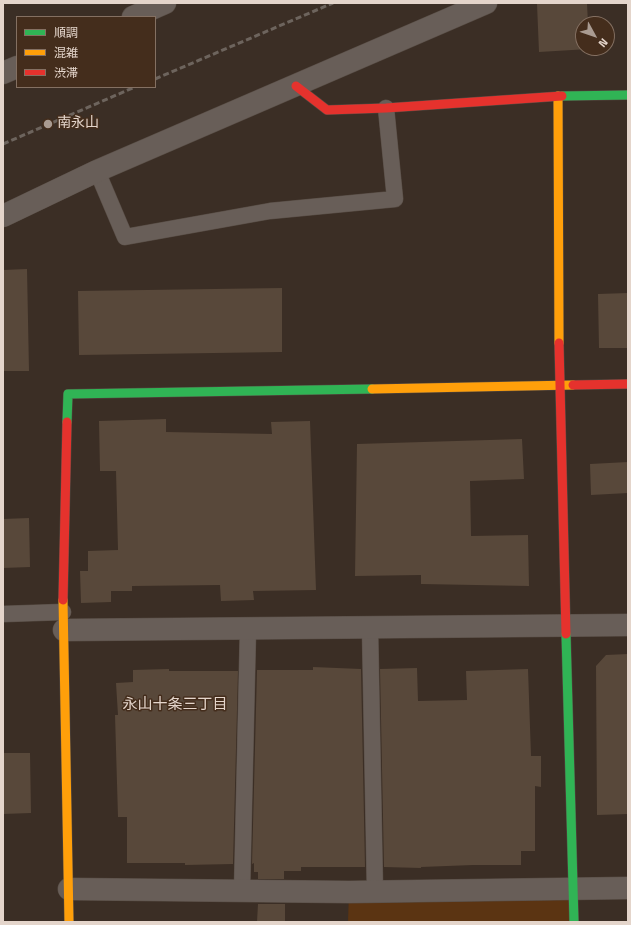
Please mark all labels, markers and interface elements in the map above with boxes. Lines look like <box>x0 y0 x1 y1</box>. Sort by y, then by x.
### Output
legend <box>16 16 156 88</box>
north arrow <box>575 16 615 56</box>
text: 順調 <box>54 23 78 42</box>
text: N <box>595 35 612 51</box>
text: 混雑 <box>54 43 78 62</box>
text: 渋滞 <box>54 63 78 82</box>
place label: 南永山 <box>57 116 99 132</box>
marker: 南永山 <box>42 118 54 130</box>
district label: 永山十条三丁目 <box>123 696 227 714</box>

